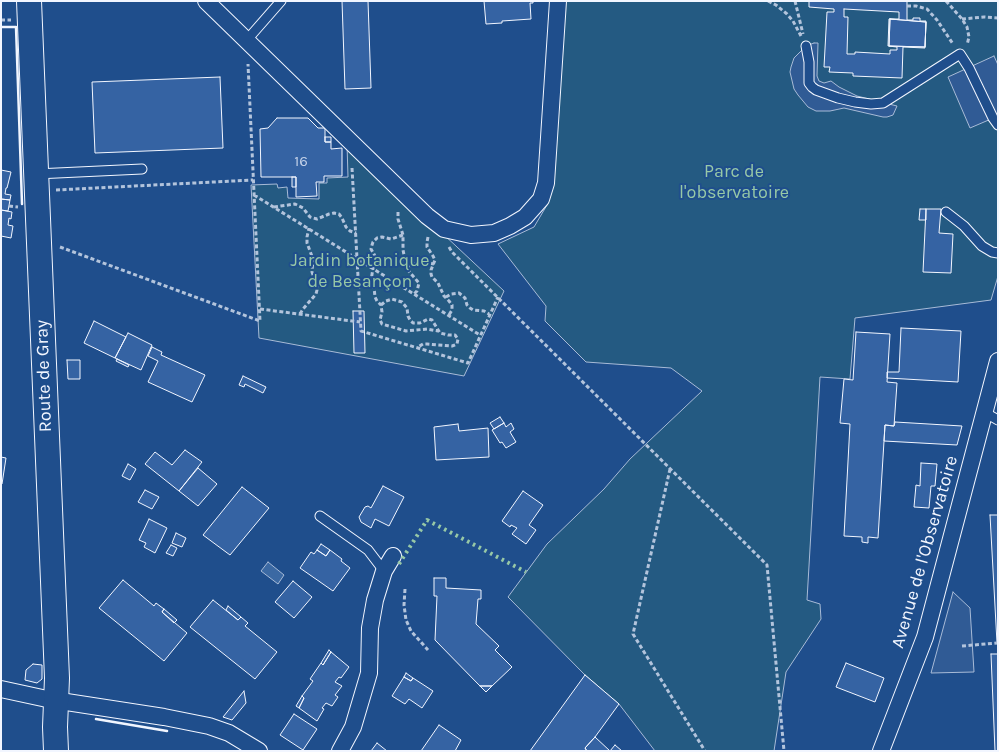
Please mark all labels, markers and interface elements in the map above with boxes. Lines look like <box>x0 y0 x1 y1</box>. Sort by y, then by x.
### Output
house number: 16 <box>294 153 308 171</box>
park label: Parc de l'observatoire <box>679 161 789 203</box>
park label: Jardin botanique de Besançon <box>291 250 429 292</box>
street label: Route de Gray <box>31 319 57 433</box>
street label: Avenue de l'Observatoire <box>887 453 963 651</box>

